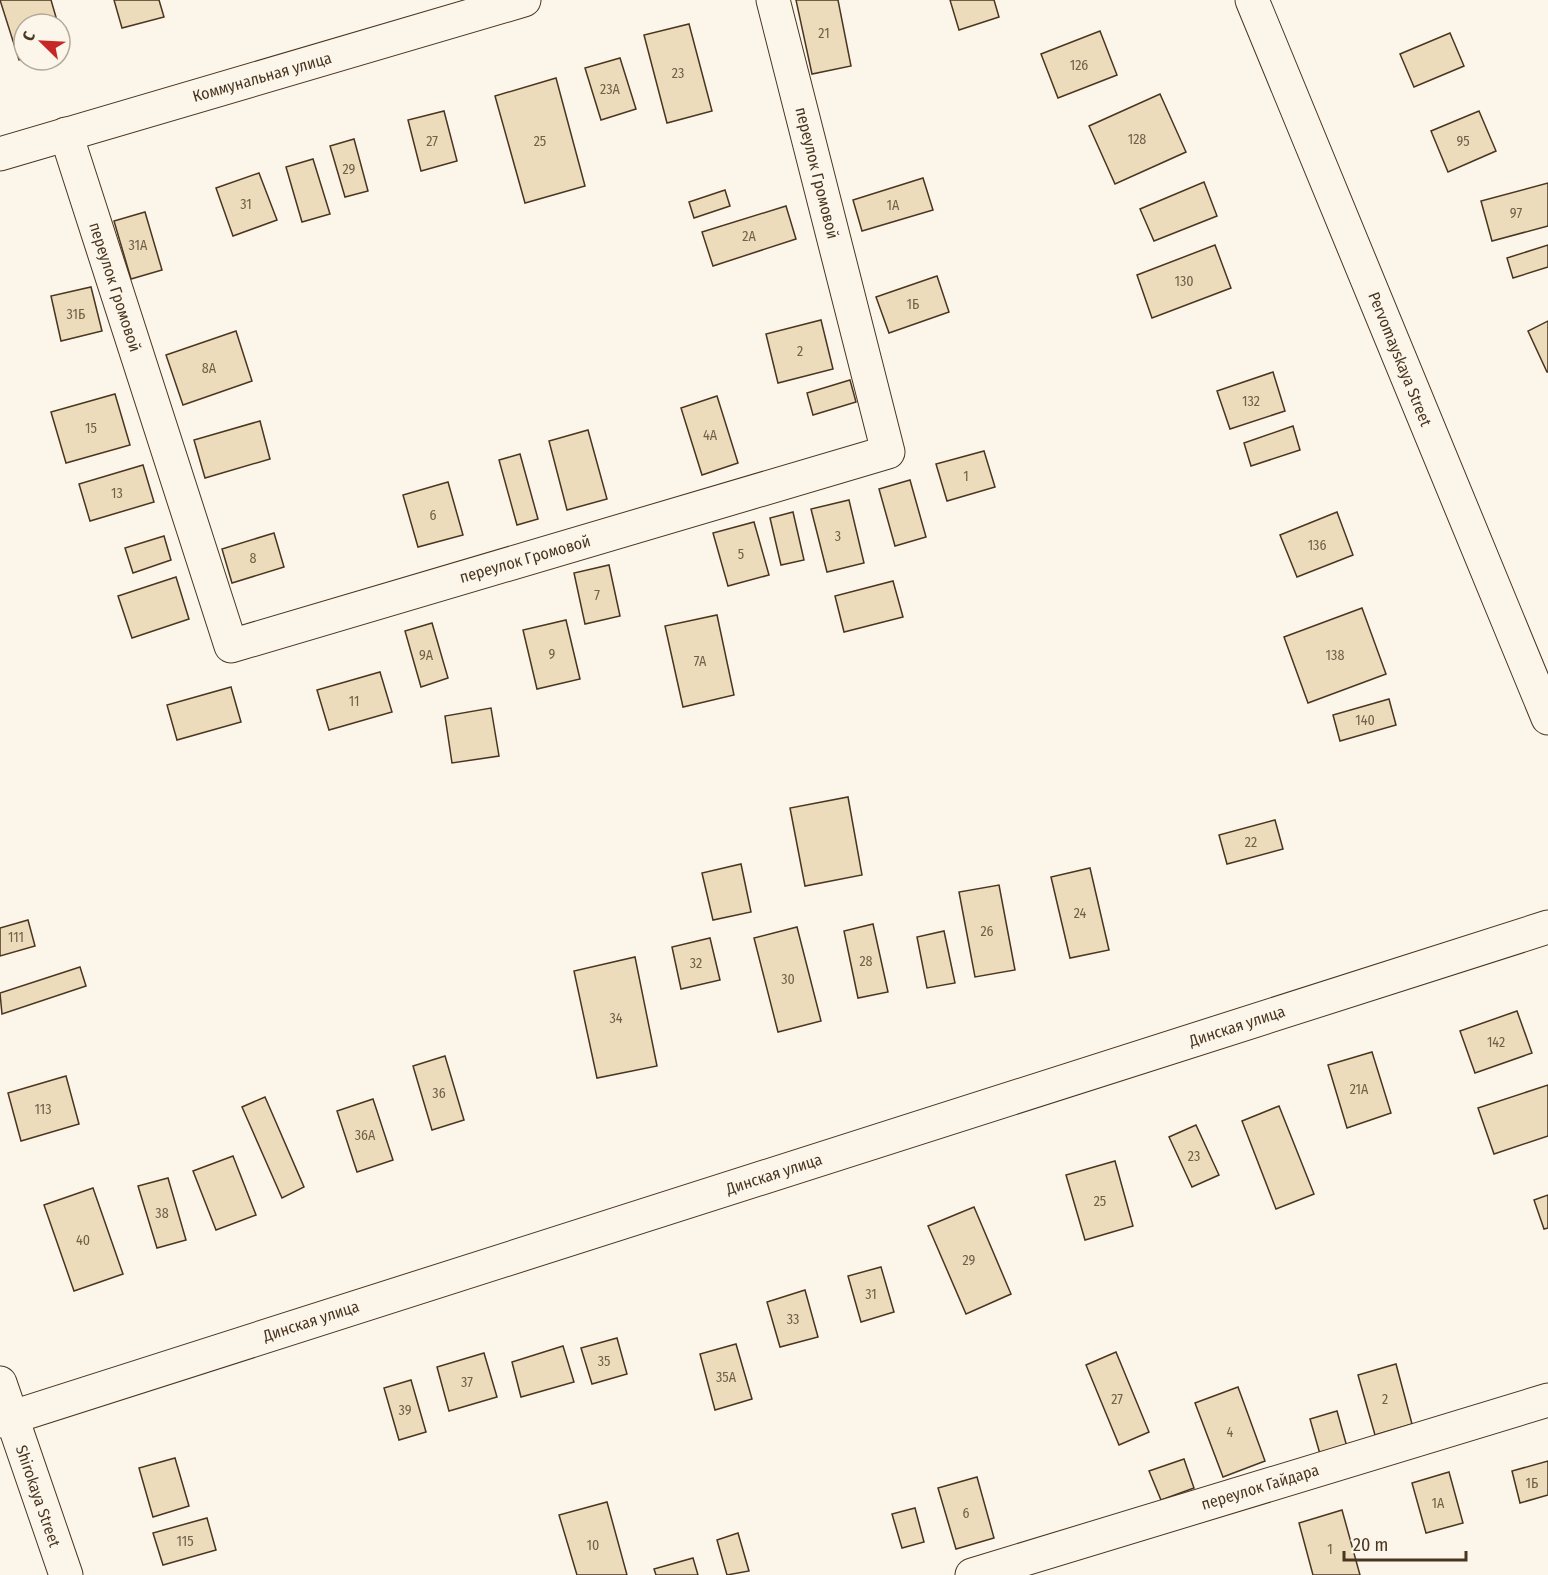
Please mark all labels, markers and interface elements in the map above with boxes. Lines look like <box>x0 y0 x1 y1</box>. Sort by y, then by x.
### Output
north arrow <box>12 12 72 72</box>
house number: 21 <box>818 25 830 42</box>
text: С <box>18 28 39 44</box>
street label: Коммунальная улица <box>190 48 334 106</box>
house number: 126 <box>1070 57 1088 74</box>
house number: 23 <box>672 65 684 82</box>
house number: 23А <box>600 81 621 98</box>
street label: переулок Громовой <box>791 105 843 241</box>
house number: 128 <box>1128 131 1146 148</box>
house number: 27 <box>426 133 438 150</box>
house number: 25 <box>534 133 546 150</box>
house number: 95 <box>1456 133 1470 150</box>
house number: 29 <box>343 161 356 178</box>
house number: 31 <box>240 196 252 213</box>
house number: 1А <box>887 197 900 214</box>
house number: 97 <box>1510 205 1522 222</box>
street label: переулок Громовой <box>85 220 145 354</box>
house number: 2А <box>742 228 756 245</box>
house number: 31А <box>129 237 148 254</box>
house number: 130 <box>1174 273 1194 290</box>
street label: Pervomayskaya Street <box>1364 289 1436 430</box>
house number: 1Б <box>907 296 919 313</box>
house number: 31Б <box>67 306 85 323</box>
house number: 2 <box>797 343 803 360</box>
house number: 8А <box>202 360 217 377</box>
house number: 132 <box>1242 393 1260 410</box>
house number: 15 <box>85 420 97 437</box>
house number: 4А <box>703 427 718 444</box>
house number: 1 <box>963 468 969 485</box>
house number: 13 <box>111 485 123 502</box>
house number: 6 <box>430 507 437 524</box>
house number: 3 <box>835 528 841 545</box>
street label: переулок Громовой <box>457 531 593 587</box>
house number: 136 <box>1308 537 1326 554</box>
house number: 5 <box>738 546 744 563</box>
house number: 8 <box>250 550 257 567</box>
house number: 7 <box>594 587 600 604</box>
house number: 9 <box>549 646 556 663</box>
house number: 9А <box>419 647 434 664</box>
house number: 138 <box>1326 647 1344 664</box>
house number: 7А <box>694 653 707 670</box>
house number: 11 <box>349 693 359 710</box>
house number: 140 <box>1355 712 1375 729</box>
house number: 22 <box>1245 834 1257 851</box>
house number: 24 <box>1074 905 1087 922</box>
house number: 26 <box>980 923 994 940</box>
house number: 111 <box>8 929 24 946</box>
house number: 28 <box>859 953 873 970</box>
house number: 32 <box>690 955 702 972</box>
house number: 30 <box>781 971 795 988</box>
street label: Динская улица <box>1186 1002 1288 1051</box>
house number: 34 <box>609 1010 623 1027</box>
house number: 142 <box>1487 1034 1505 1051</box>
house number: 21А <box>1350 1081 1369 1098</box>
house number: 36 <box>432 1085 446 1102</box>
house number: 113 <box>34 1101 52 1118</box>
house number: 36А <box>355 1127 376 1144</box>
house number: 23 <box>1188 1148 1200 1165</box>
street label: Динская улица <box>723 1150 825 1199</box>
house number: 25 <box>1094 1193 1106 1210</box>
house number: 38 <box>155 1205 169 1222</box>
house number: 40 <box>76 1232 90 1249</box>
house number: 29 <box>963 1252 976 1269</box>
house number: 31 <box>865 1286 877 1303</box>
street label: Динская улица <box>260 1297 362 1346</box>
house number: 33 <box>787 1311 799 1328</box>
house number: 35 <box>598 1353 610 1370</box>
house number: 35А <box>716 1369 737 1386</box>
house number: 37 <box>461 1374 473 1391</box>
house number: 27 <box>1111 1391 1123 1408</box>
house number: 2 <box>1382 1391 1388 1408</box>
house number: 39 <box>399 1402 412 1419</box>
house number: 4 <box>1227 1424 1234 1441</box>
street label: Shirokaya Street <box>12 1442 65 1550</box>
street label: переулок Гайдара <box>1199 1460 1321 1514</box>
house number: 1Б <box>1526 1475 1538 1492</box>
house number: 1А <box>1432 1495 1445 1512</box>
house number: 6 <box>963 1505 970 1522</box>
scale bar <box>1344 1524 1466 1562</box>
house number: 115 <box>176 1533 194 1550</box>
text: 20 m <box>1353 1534 1388 1556</box>
house number: 10 <box>587 1537 599 1554</box>
house number: 1 <box>1327 1541 1333 1558</box>

